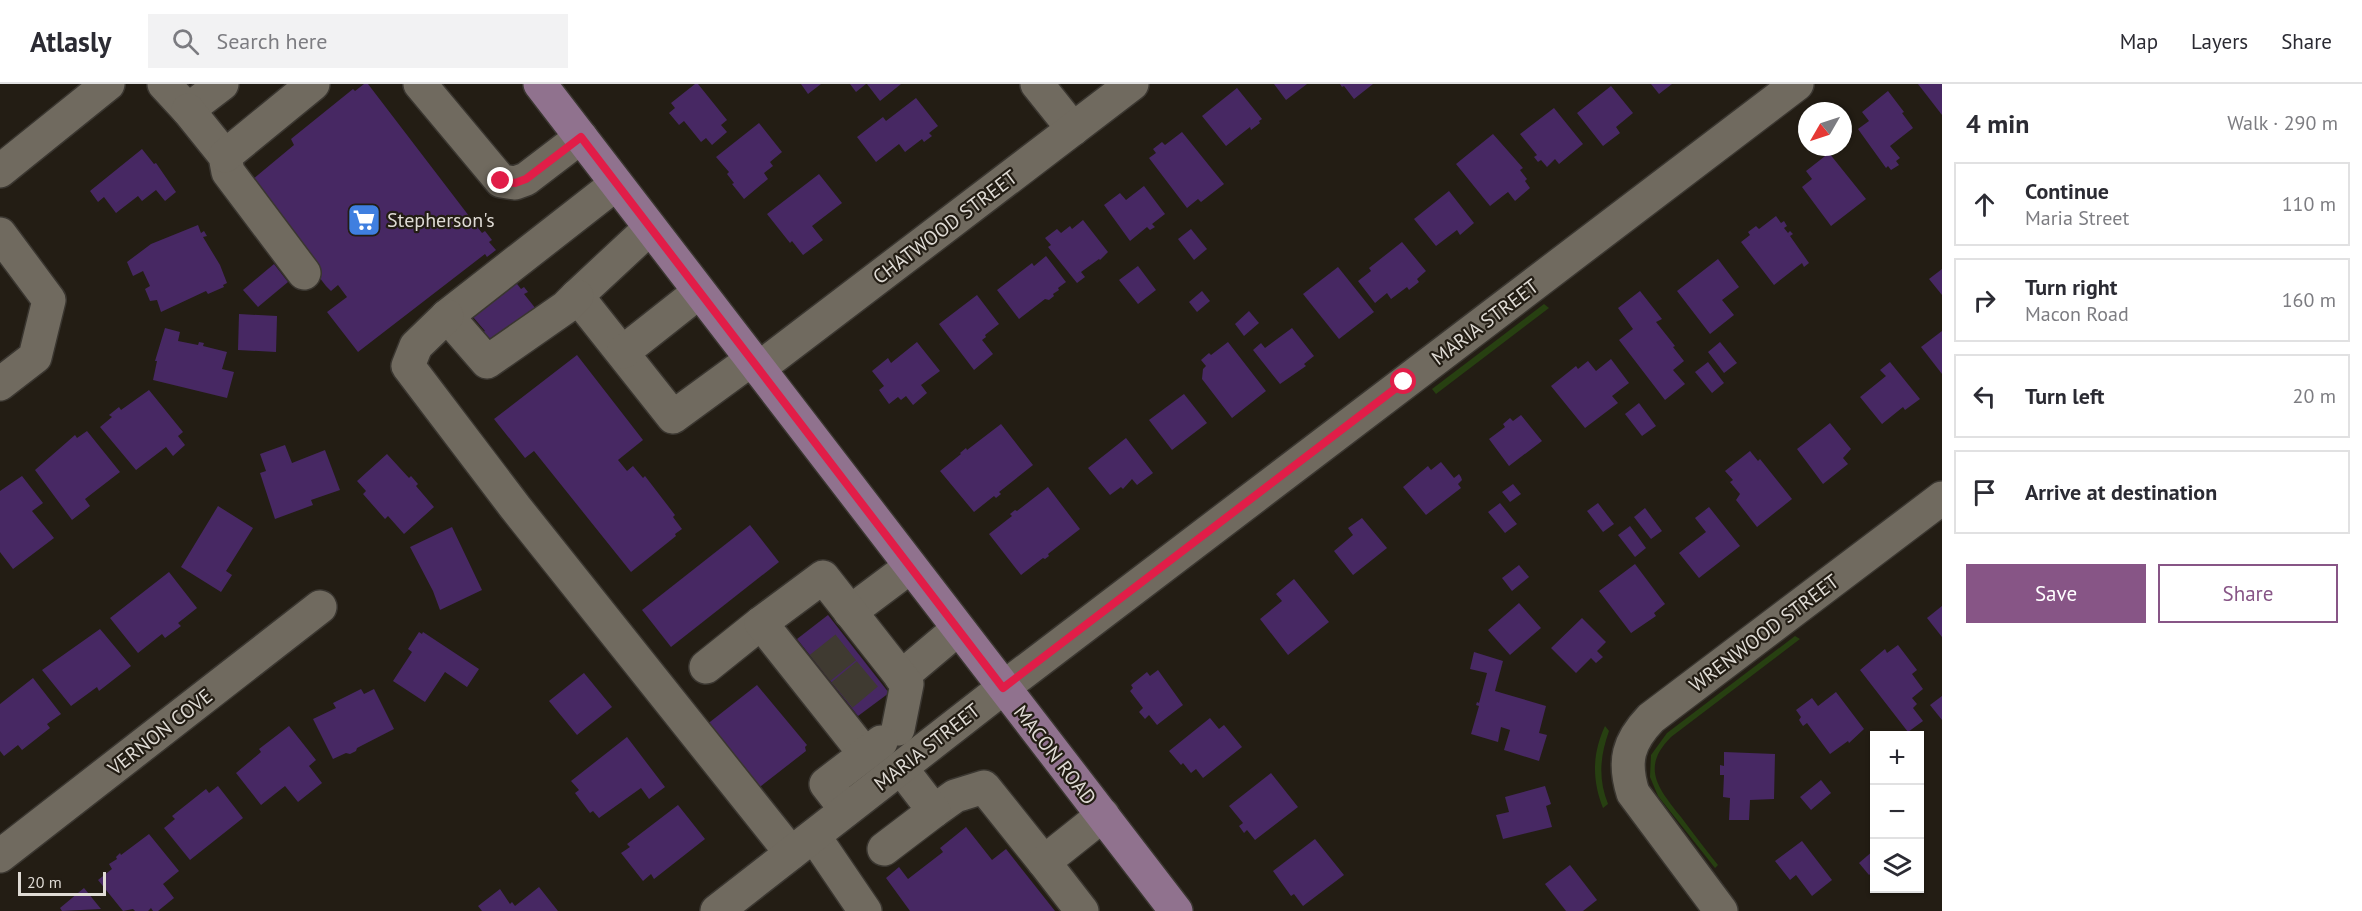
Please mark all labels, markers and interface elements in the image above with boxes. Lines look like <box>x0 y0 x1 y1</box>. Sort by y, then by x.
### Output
search box <box>148 14 568 68</box>
text: Atlasly <box>30 23 112 60</box>
icon: search <box>169 25 202 58</box>
text: Search here <box>217 27 327 55</box>
text: Map <box>2120 28 2158 55</box>
text: Layers <box>2191 28 2248 55</box>
text: Share <box>2281 28 2332 55</box>
north arrow <box>1798 102 1852 156</box>
text: 4 min <box>1966 107 2029 140</box>
text: Walk · 290 m <box>2227 110 2338 136</box>
street label: CHATWOOD STREET <box>868 164 1022 290</box>
route end <box>487 167 513 193</box>
text: Continue <box>2025 177 2109 205</box>
icon: ahead <box>1968 188 2001 221</box>
text: 110 m <box>2282 191 2336 217</box>
supermarket icon: Stepherson's <box>346 202 382 238</box>
text: Maria Street <box>2025 205 2129 231</box>
place label: Stepherson's <box>387 207 495 233</box>
street label: MARIA STREET <box>1426 273 1544 371</box>
text: Turn right <box>2025 273 2117 301</box>
icon: right <box>1968 284 2001 317</box>
text: 160 m <box>2282 287 2336 313</box>
text: Macon Road <box>2025 301 2129 327</box>
route start <box>1390 368 1416 394</box>
icon: left <box>1968 380 2001 413</box>
text: Turn left <box>2025 382 2105 410</box>
text: 20 m <box>2293 383 2336 409</box>
icon: arrive <box>1968 476 2001 509</box>
text: Arrive at destination <box>2025 478 2217 506</box>
button: Save <box>1966 564 2146 623</box>
button: Share <box>2158 564 2338 623</box>
street label: WRENWOOD STREET <box>1684 568 1844 698</box>
street label: VERNON COVE <box>102 683 218 782</box>
street label: MARIA STREET <box>869 697 985 797</box>
street label: MACON ROAD <box>1008 700 1102 810</box>
map controls <box>1870 731 1924 893</box>
button: + <box>1870 731 1924 785</box>
button: − <box>1870 785 1924 839</box>
button: layers <box>1870 839 1924 893</box>
scale bar <box>18 869 106 896</box>
text: 20 m <box>27 872 62 892</box>

